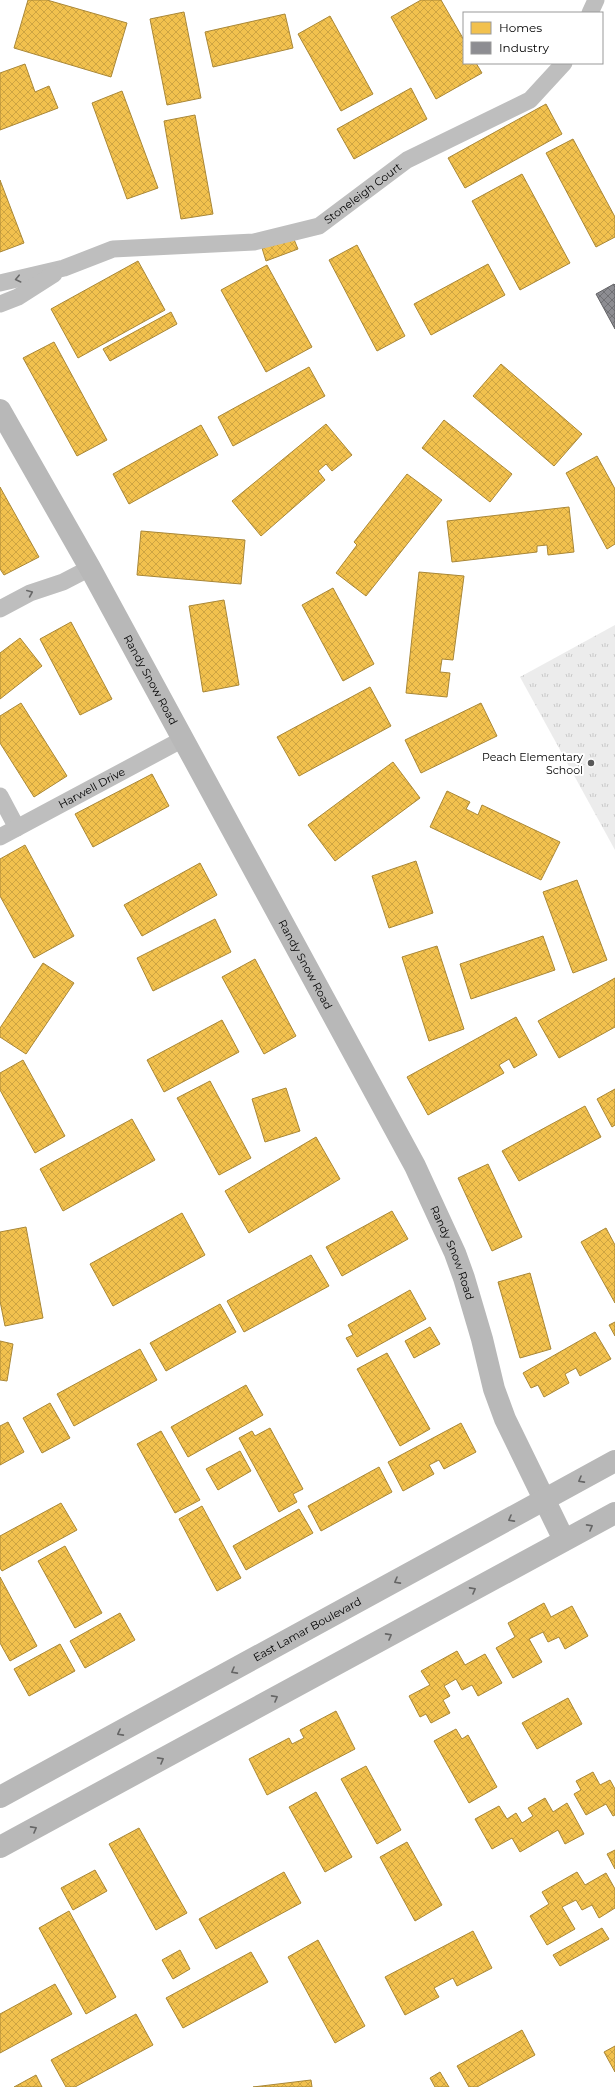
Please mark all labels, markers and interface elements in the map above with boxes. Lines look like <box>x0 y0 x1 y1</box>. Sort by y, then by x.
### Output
legend <box>463 12 603 64</box>
text: Homes <box>499 20 542 35</box>
text: Industry <box>499 40 549 55</box>
street label: Stoneleigh Court <box>321 159 405 227</box>
one-way arrow <box>15 274 21 282</box>
one-way arrow <box>27 590 34 598</box>
street label: Randy Snow Road <box>121 632 181 727</box>
place label: Peach Elementary School <box>482 750 583 777</box>
marker: Peach Elementary School <box>586 758 596 768</box>
street label: Harwell Drive <box>56 764 128 812</box>
street label: Randy Snow Road <box>275 917 336 1012</box>
street label: Randy Snow Road <box>427 1203 477 1302</box>
one-way arrow <box>578 1475 585 1482</box>
one-way arrow <box>507 1514 515 1521</box>
one-way arrow <box>585 1524 593 1531</box>
one-way arrow <box>394 1577 401 1584</box>
one-way arrow <box>469 1587 476 1594</box>
street label: East Lamar Boulevard <box>251 1594 364 1664</box>
one-way arrow <box>385 1633 392 1640</box>
one-way arrow <box>231 1666 238 1674</box>
one-way arrow <box>271 1695 278 1702</box>
one-way arrow <box>116 1729 124 1736</box>
one-way arrow <box>157 1757 164 1764</box>
one-way arrow <box>30 1826 37 1833</box>

